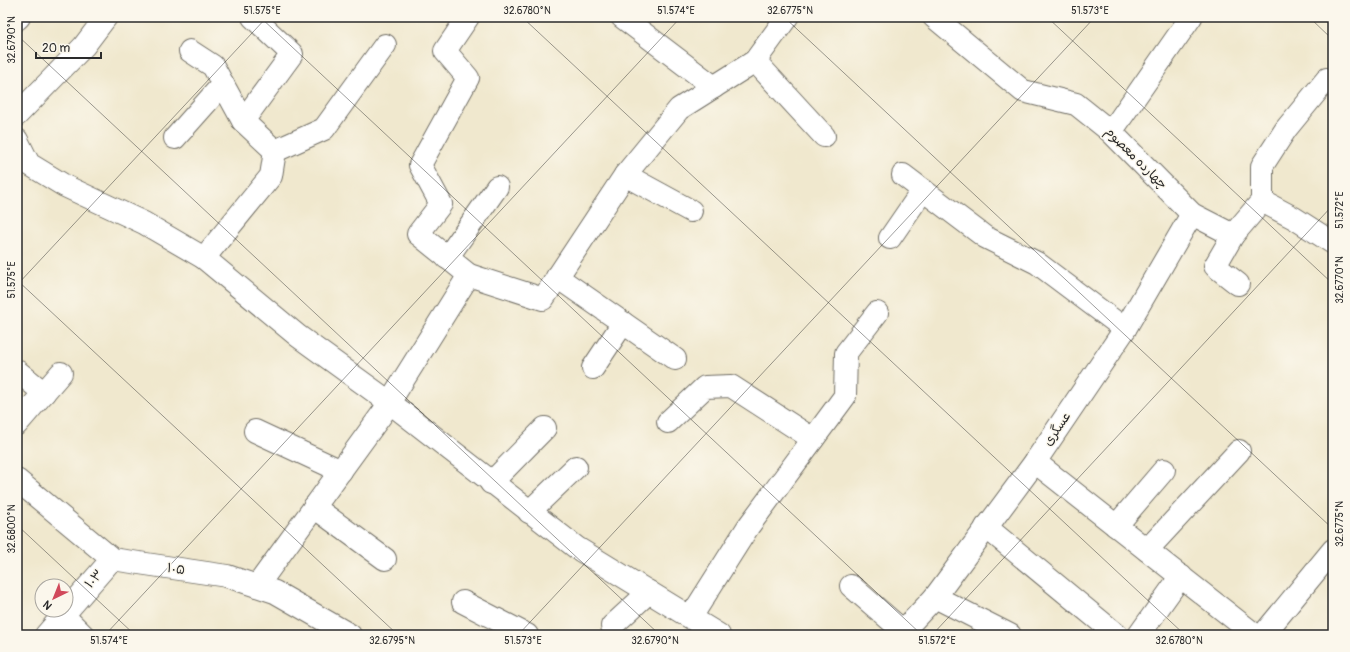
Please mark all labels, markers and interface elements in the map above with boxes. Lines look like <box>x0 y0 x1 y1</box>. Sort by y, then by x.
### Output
text: 51.575°E <box>243 5 281 17</box>
text: 32.6780°N <box>503 5 551 17</box>
text: 51.574°E <box>657 5 695 17</box>
text: 32.6775°N <box>767 5 813 17</box>
text: 51.573°E <box>1071 5 1109 17</box>
text: 32.6790°N <box>6 16 18 64</box>
scale bar <box>36 34 101 60</box>
text: 20 m <box>42 41 71 56</box>
street label: چهارده معصوم <box>1100 124 1171 194</box>
text: 51.572°E <box>1334 191 1346 229</box>
text: 32.6770°N <box>1334 256 1346 304</box>
text: 51.575°E <box>6 261 18 299</box>
street label: عسگری <box>1040 409 1074 449</box>
text: 32.6775°N <box>1334 501 1346 547</box>
text: 32.6800°N <box>6 504 18 554</box>
street label: ۱۰۵ <box>166 560 186 578</box>
street label: ۱۰۳ <box>82 566 106 592</box>
north arrow <box>34 578 74 618</box>
text: N <box>40 597 55 612</box>
text: 51.574°E <box>90 635 128 647</box>
text: 32.6795°N <box>369 635 415 647</box>
text: 51.573°E <box>504 635 542 647</box>
text: 32.6790°N <box>631 635 679 647</box>
text: 51.572°E <box>918 635 956 647</box>
text: 32.6780°N <box>1155 635 1203 647</box>

